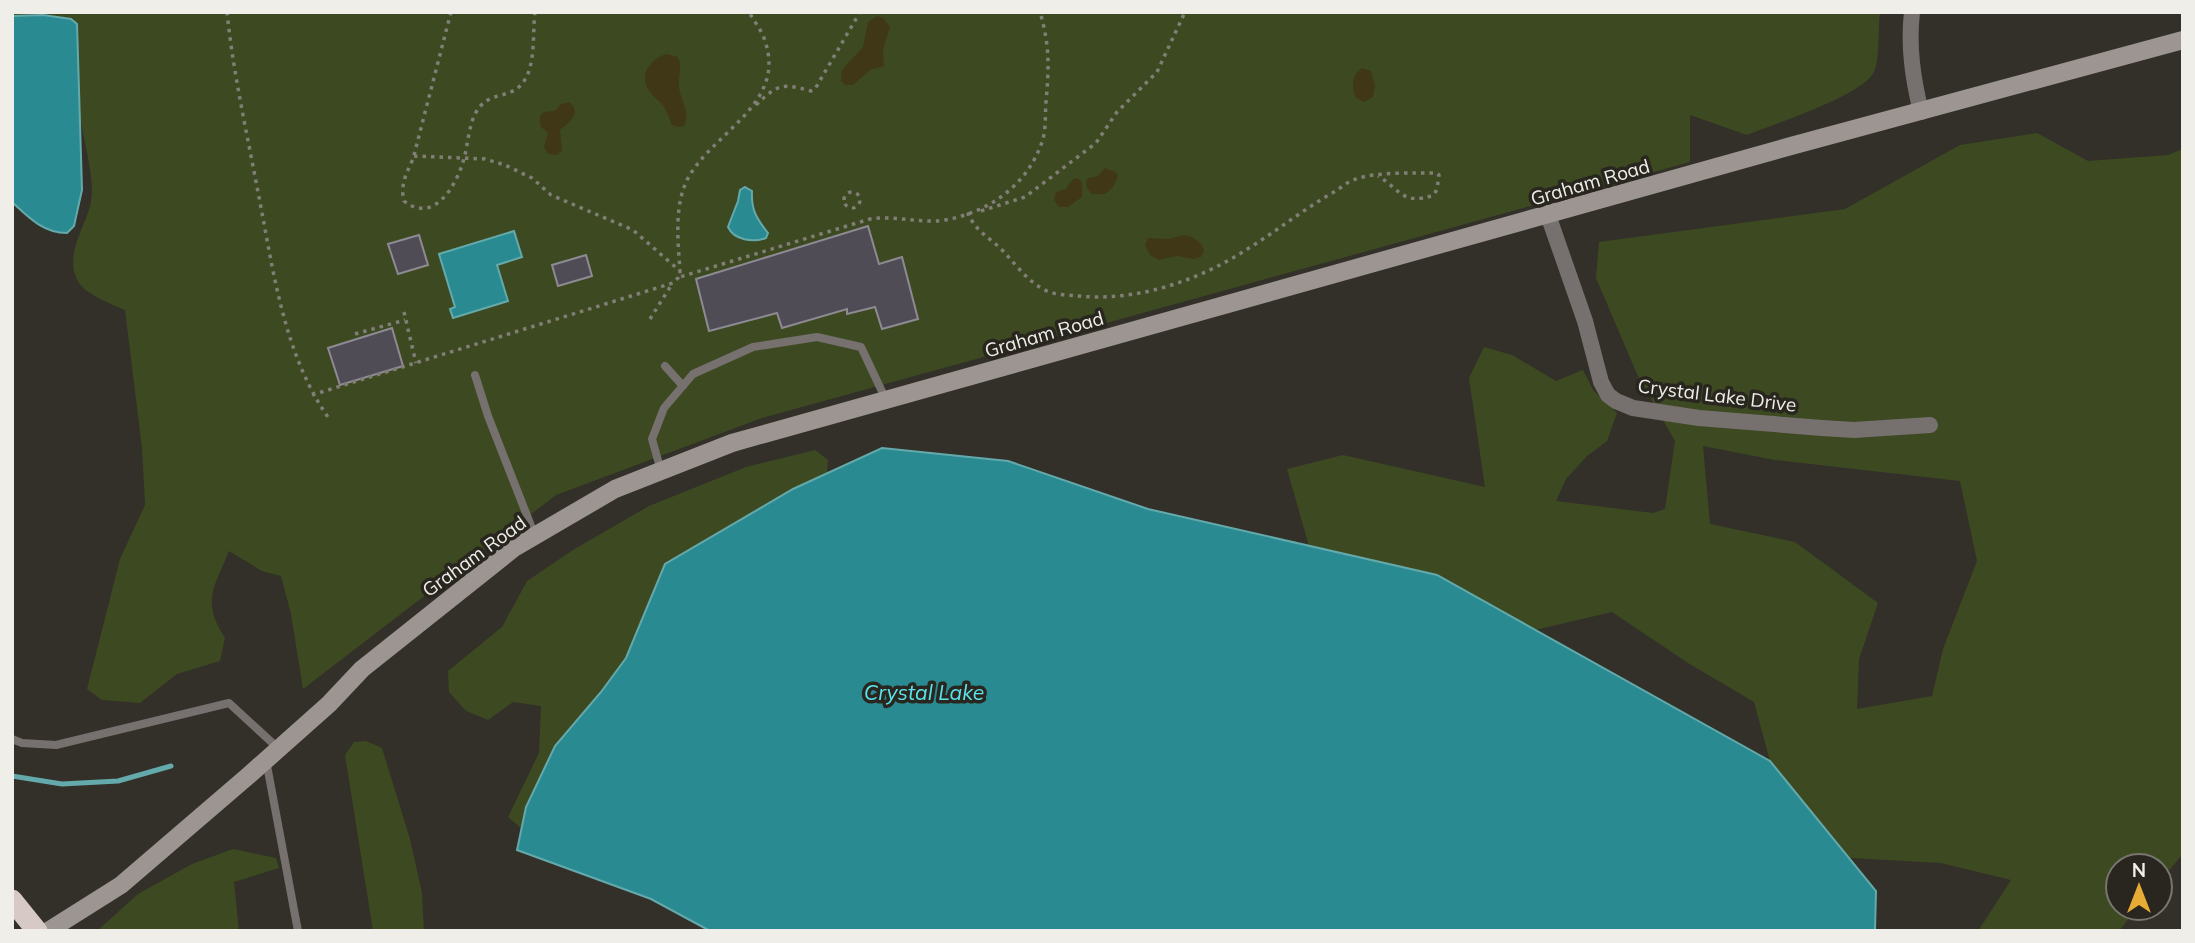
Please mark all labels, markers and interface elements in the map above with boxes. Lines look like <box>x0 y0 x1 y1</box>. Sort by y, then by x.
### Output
street label: Graham Road <box>1528 154 1652 210</box>
street label: Graham Road <box>982 306 1106 362</box>
street label: Crystal Lake Drive <box>1636 373 1798 417</box>
street label: Graham Road <box>417 510 531 602</box>
water label: Crystal Lake <box>864 679 984 705</box>
north arrow <box>2104 852 2174 922</box>
text: N <box>2132 858 2146 882</box>

